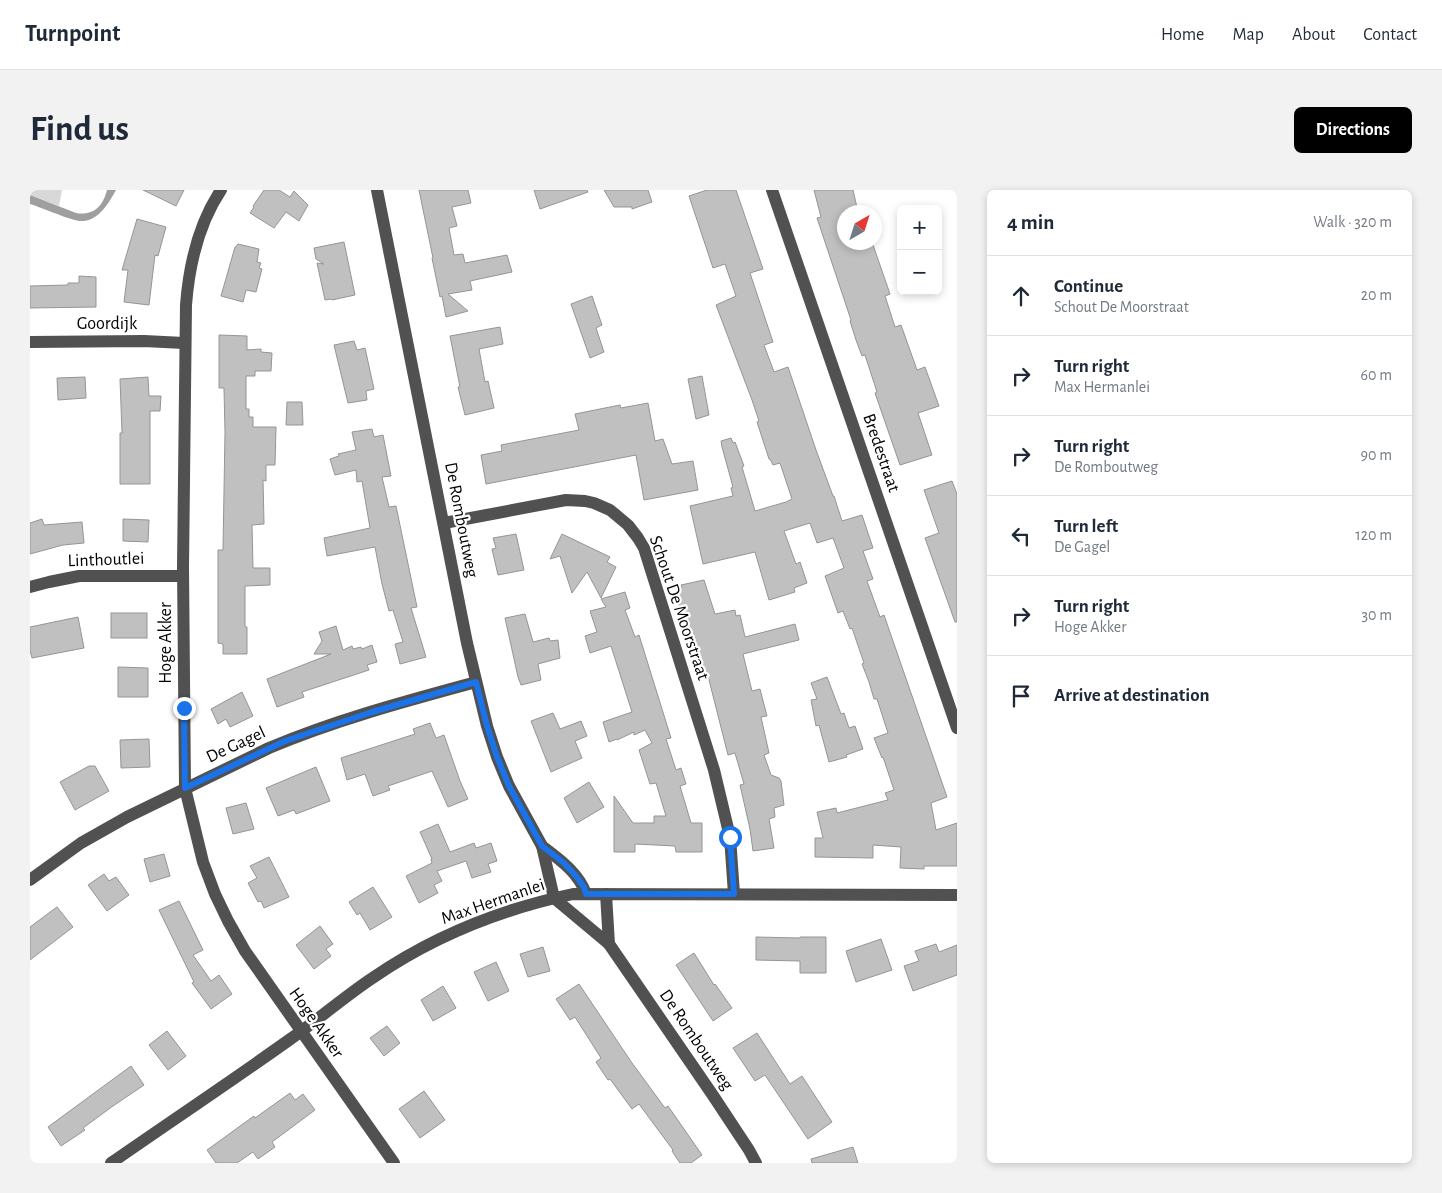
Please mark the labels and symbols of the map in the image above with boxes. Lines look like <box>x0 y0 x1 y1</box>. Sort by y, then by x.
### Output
north arrow <box>837 205 882 250</box>
street label: Goordijk <box>77 315 138 333</box>
street label: Bredestraat <box>859 411 903 495</box>
street label: De Romboutweg <box>441 461 481 579</box>
street label: Schout De Moorstraat <box>646 533 712 683</box>
street label: Linthoutlei <box>67 550 145 570</box>
street label: Hoge Akker <box>157 602 175 684</box>
route end <box>173 697 196 720</box>
street label: De Gagel <box>203 723 269 767</box>
route start <box>719 826 742 849</box>
street label: Max Hermanlei <box>439 876 547 928</box>
street label: Hoge Akker <box>285 984 347 1062</box>
street label: De Romboutweg <box>656 986 736 1094</box>

